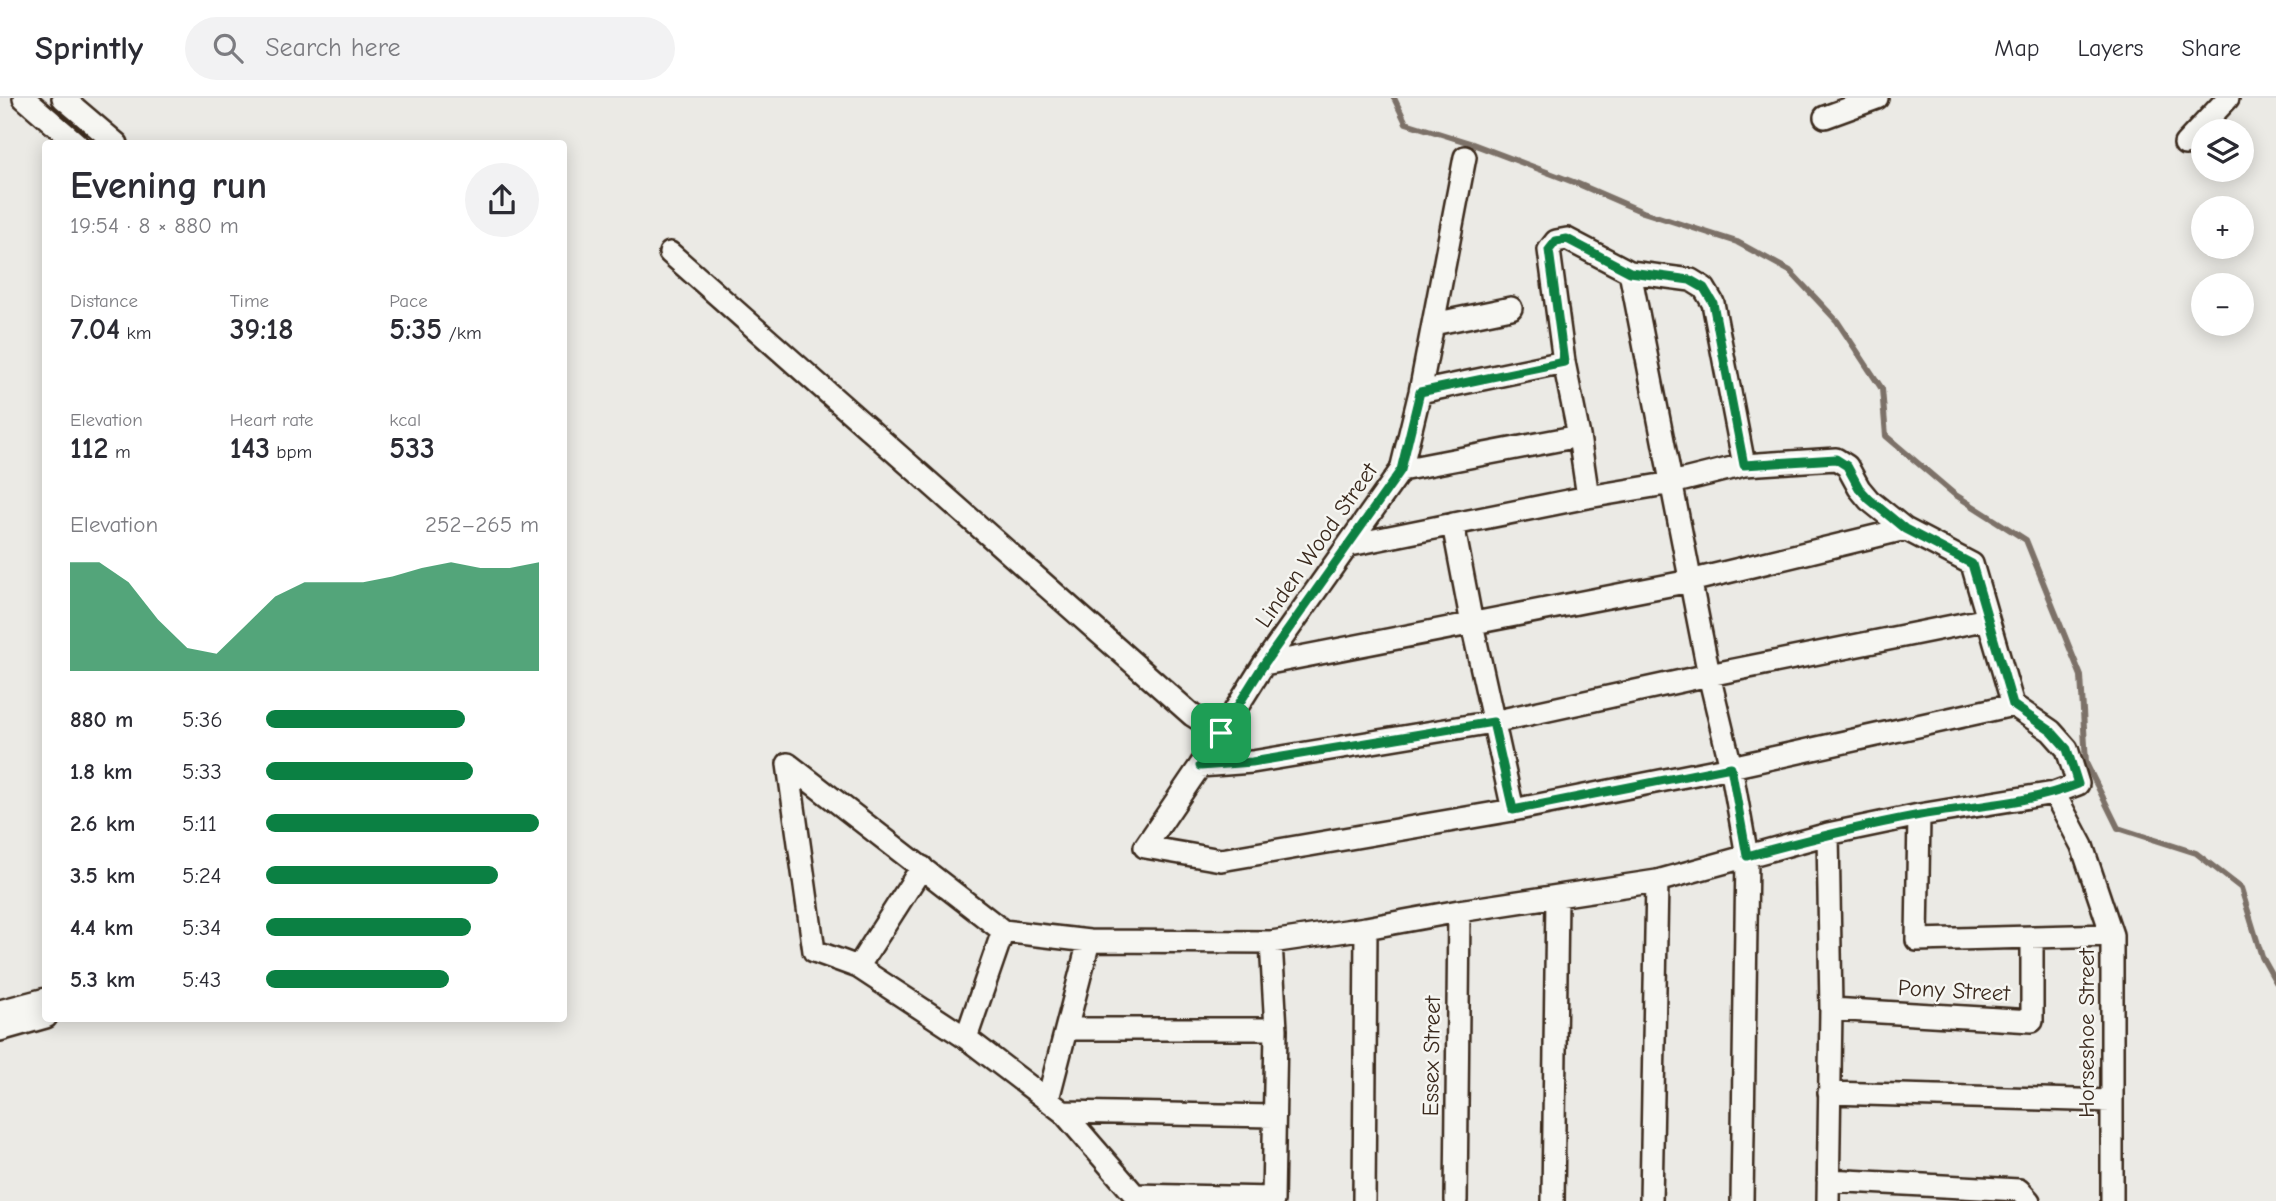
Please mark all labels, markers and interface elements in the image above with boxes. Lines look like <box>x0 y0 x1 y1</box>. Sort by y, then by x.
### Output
search box <box>185 17 675 80</box>
text: Sprintly <box>35 29 143 67</box>
icon: search <box>209 29 247 67</box>
text: Search here <box>265 33 401 63</box>
text: Map <box>1994 34 2040 62</box>
text: Layers <box>2078 34 2143 62</box>
text: Share <box>2181 34 2241 62</box>
map controls <box>2191 119 2254 336</box>
button: layers <box>2191 119 2254 182</box>
button: share <box>465 163 539 237</box>
text: Evening run <box>70 164 267 208</box>
button: + <box>2191 196 2254 259</box>
text: 19:54 · 8 × 880 m <box>70 212 239 239</box>
button: − <box>2191 273 2254 336</box>
text: Distance <box>70 290 138 312</box>
text: Time <box>230 290 269 312</box>
text: Pace <box>389 290 428 312</box>
text: 7.04 <box>70 312 120 347</box>
text: 39:18 <box>230 312 294 347</box>
text: 5:35 <box>389 312 442 347</box>
text: km <box>120 322 151 344</box>
text: /km <box>442 322 482 344</box>
text: Elevation <box>70 409 143 431</box>
text: Heart rate <box>230 409 313 431</box>
text: kcal <box>389 409 421 431</box>
text: 112 <box>70 431 109 466</box>
text: 143 <box>230 431 270 466</box>
text: 533 <box>389 431 435 466</box>
text: m <box>109 441 131 463</box>
text: bpm <box>270 441 312 463</box>
street label: Linden Wood Street <box>1250 457 1384 633</box>
text: Elevation <box>70 511 158 538</box>
text: 252–265 m <box>425 511 539 538</box>
pin <box>1191 703 1251 763</box>
text: 880 m <box>70 706 133 733</box>
text: 5:36 <box>182 706 223 733</box>
icon: arrive <box>1202 714 1240 752</box>
text: 1.8 km <box>70 758 133 785</box>
text: 5:33 <box>182 758 222 785</box>
text: 2.6 km <box>70 810 135 837</box>
text: 5:11 <box>182 810 217 837</box>
text: 3.5 km <box>70 862 135 889</box>
text: 5:24 <box>182 862 222 889</box>
text: 4.4 km <box>70 914 133 941</box>
text: 5:34 <box>182 914 221 941</box>
street label: Horseshoe Street <box>2073 947 2100 1118</box>
text: 5.3 km <box>70 966 135 993</box>
text: 5:43 <box>182 966 221 993</box>
street label: Pony Street <box>1897 974 2012 1007</box>
street label: Essex Street <box>1417 994 1446 1117</box>

